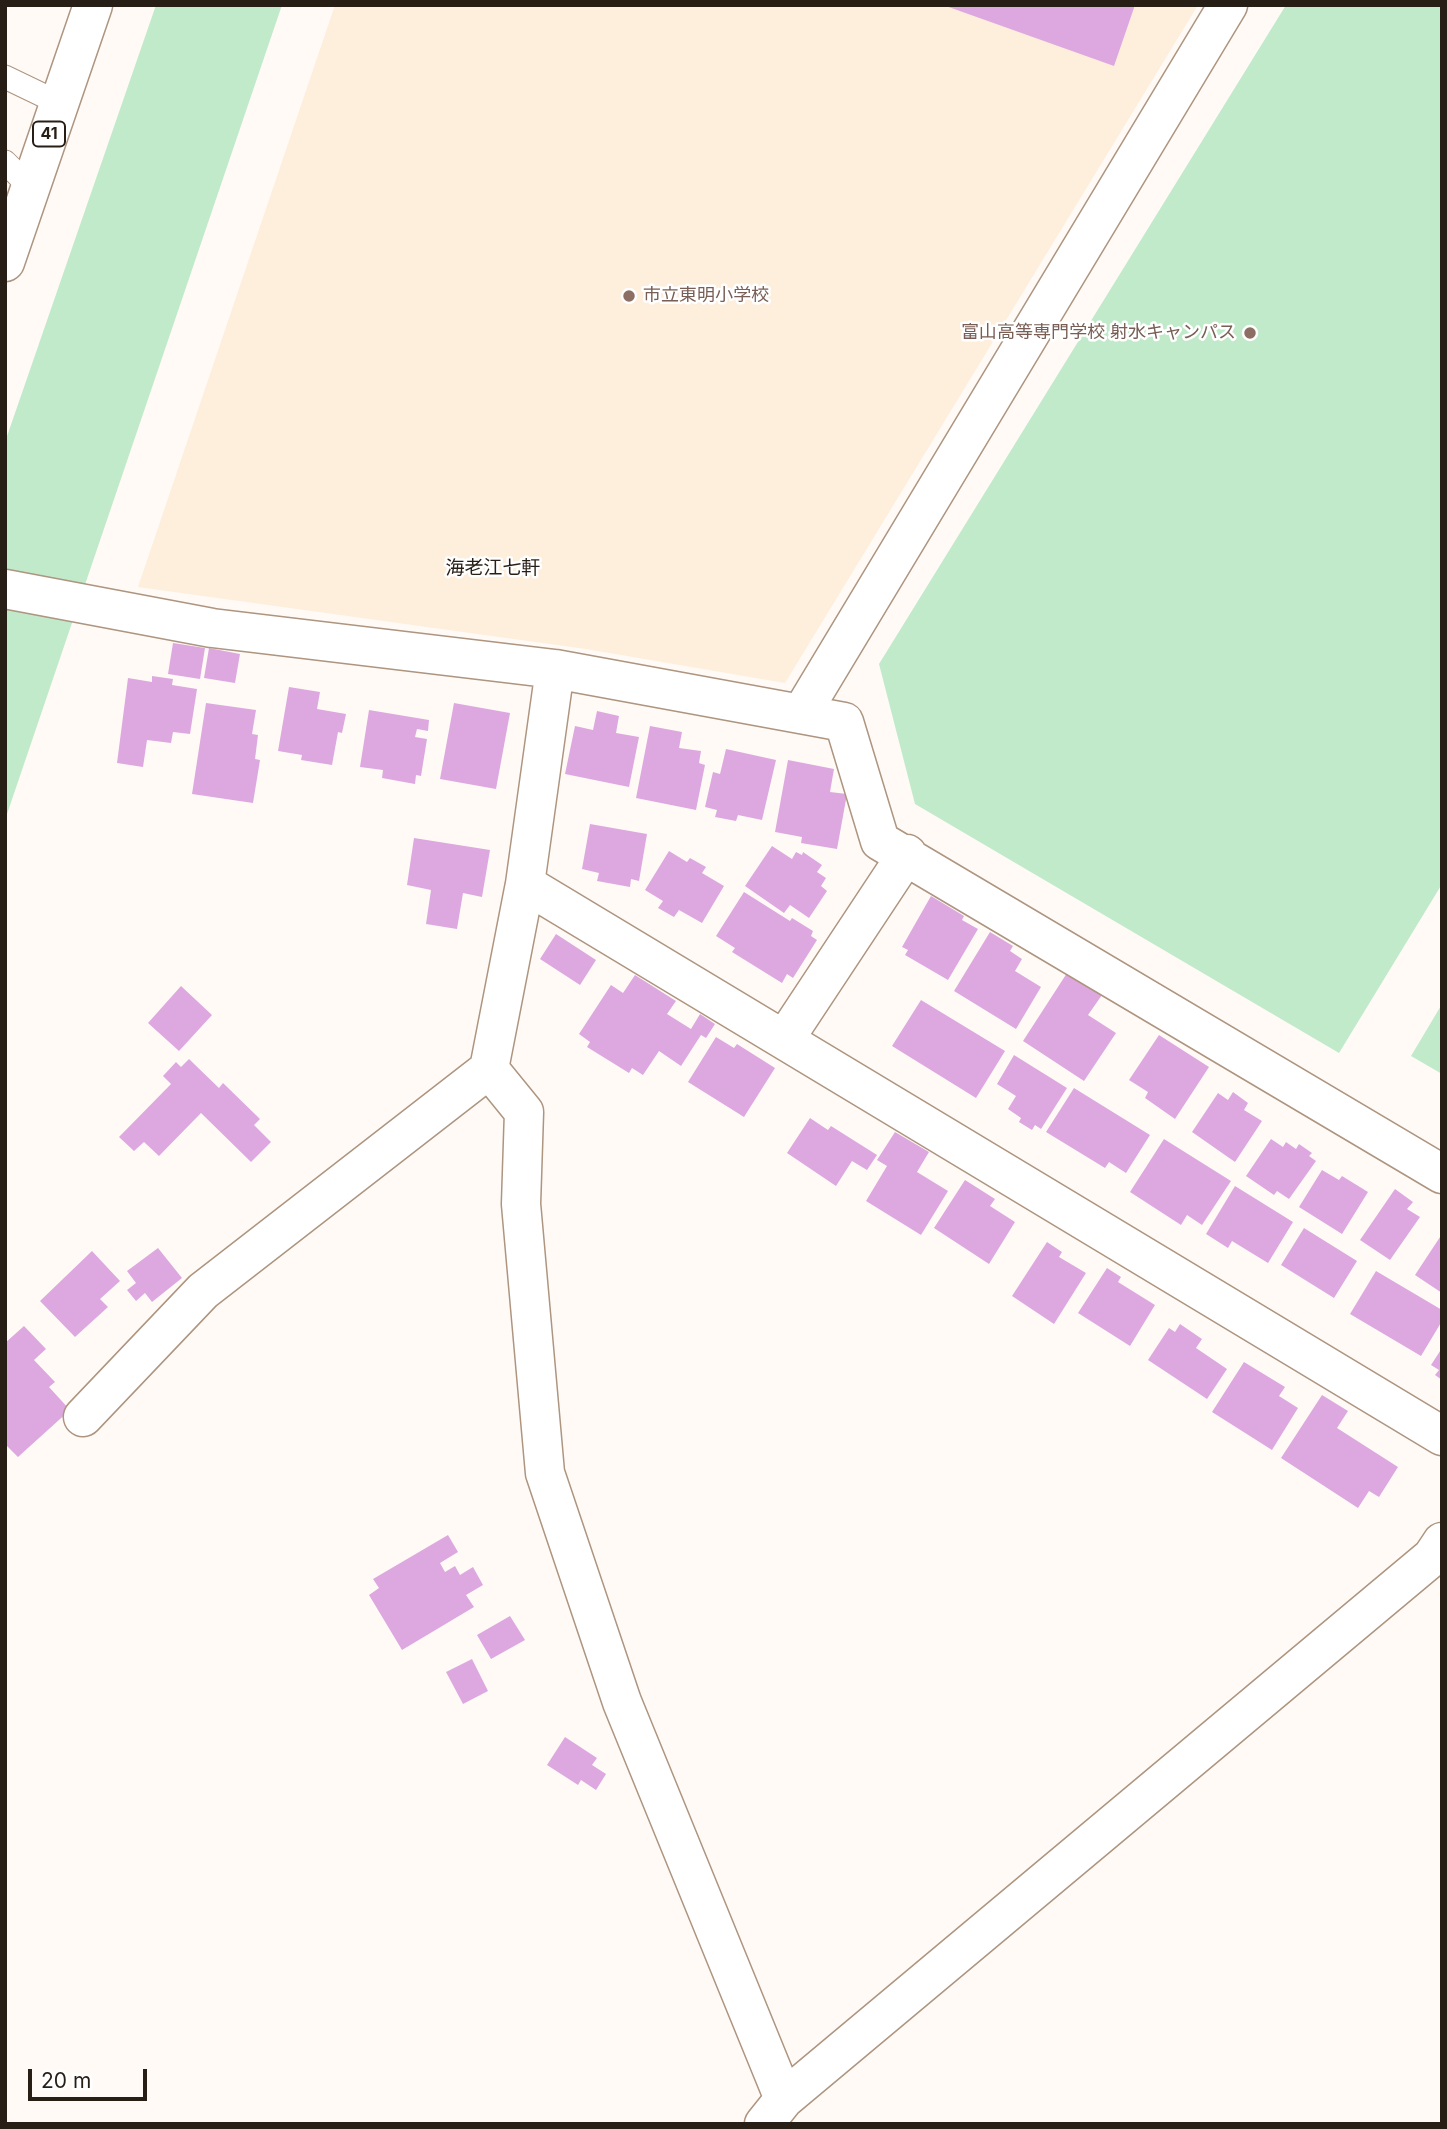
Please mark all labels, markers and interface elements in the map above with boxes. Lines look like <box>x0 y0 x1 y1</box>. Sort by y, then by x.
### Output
road number: 41 <box>33 122 65 146</box>
place label: 市立東明小学校 <box>643 285 769 307</box>
marker: 市立東明小学校 <box>621 288 637 304</box>
place label: 富山高等専門学校 射水キャンパス <box>961 322 1236 344</box>
marker: 富山高等専門学校 射水キャンパス <box>1242 325 1258 341</box>
district label: 海老江七軒 <box>446 557 540 579</box>
scale bar <box>32 2056 150 2100</box>
text: 20 m <box>41 2068 91 2093</box>

